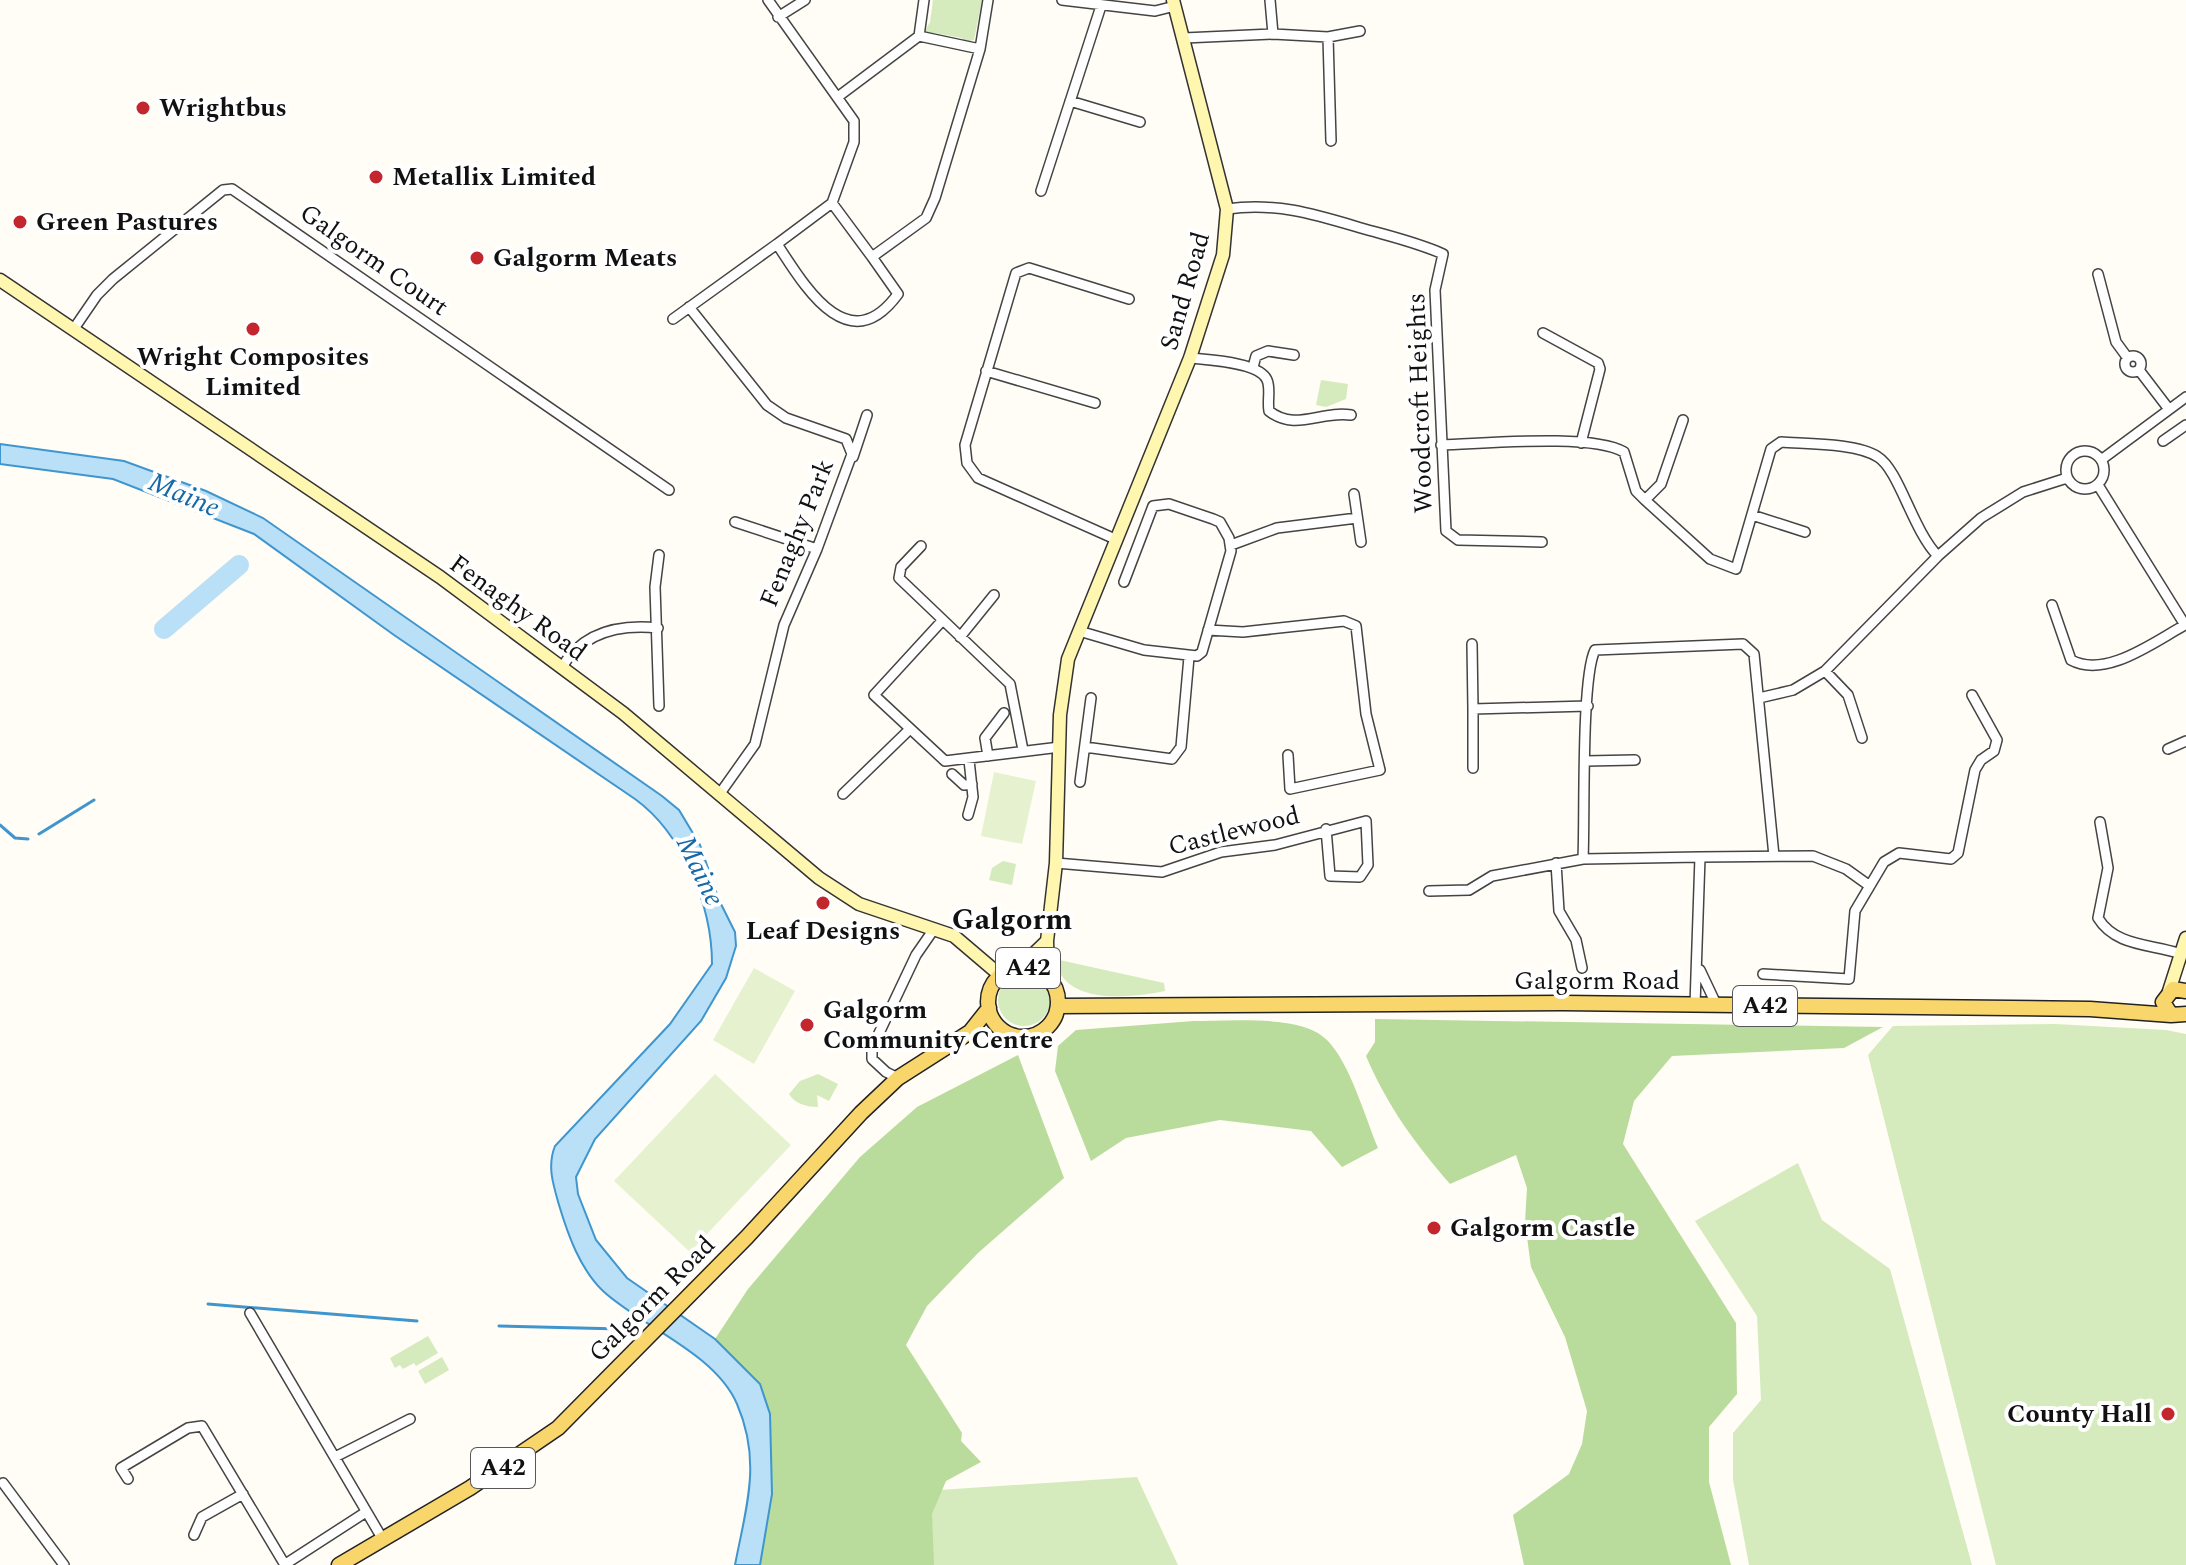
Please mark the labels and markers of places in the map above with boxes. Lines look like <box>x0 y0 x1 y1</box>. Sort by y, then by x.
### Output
place label: Wrightbus <box>159 88 287 128</box>
marker: Wrightbus <box>134 99 152 117</box>
place label: Metallix Limited <box>392 157 596 197</box>
marker: Metallix Limited <box>367 168 385 186</box>
place label: Green Pastures <box>36 202 218 242</box>
marker: Green Pastures <box>11 213 29 231</box>
place label: Galgorm Meats <box>493 238 677 278</box>
marker: Galgorm Meats <box>468 249 486 267</box>
marker: Wright Composites Limited <box>244 320 262 338</box>
place label: Wright Composites Limited <box>137 337 370 407</box>
marker: Leaf Designs <box>814 894 832 912</box>
place label: Leaf Designs <box>746 911 900 951</box>
place label: Galgorm Community Centre <box>823 990 1053 1060</box>
marker: Galgorm Community Centre <box>798 1016 816 1034</box>
place label: Galgorm Castle <box>1450 1208 1635 1248</box>
marker: Galgorm Castle <box>1425 1219 1443 1237</box>
place label: County Hall <box>2007 1394 2152 1434</box>
marker: County Hall <box>2159 1405 2177 1423</box>

